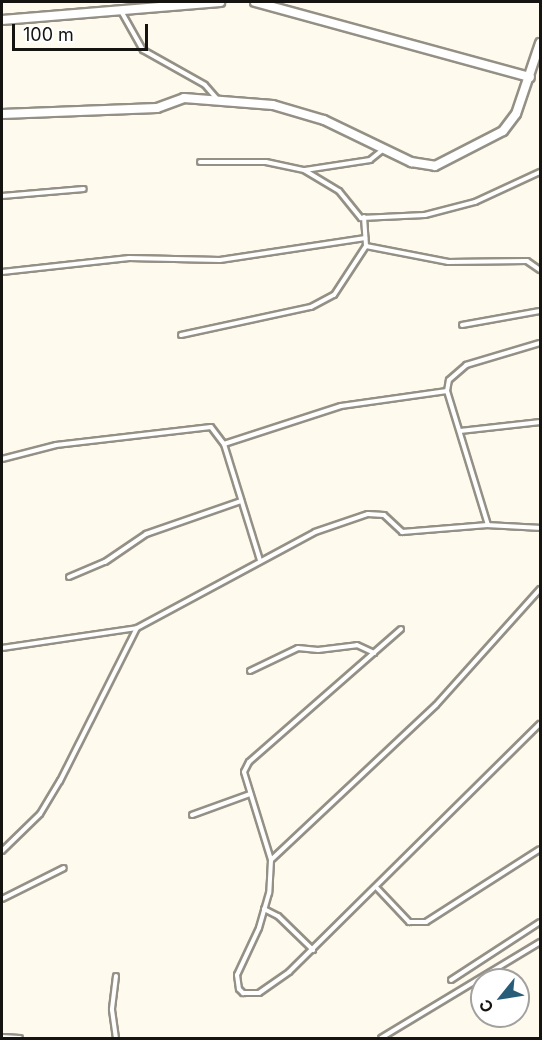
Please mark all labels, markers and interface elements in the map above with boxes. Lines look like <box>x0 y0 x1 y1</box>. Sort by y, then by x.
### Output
scale bar <box>15 12 152 50</box>
text: 100 m <box>23 24 74 45</box>
north arrow <box>470 968 530 1028</box>
text: С <box>475 996 498 1016</box>

